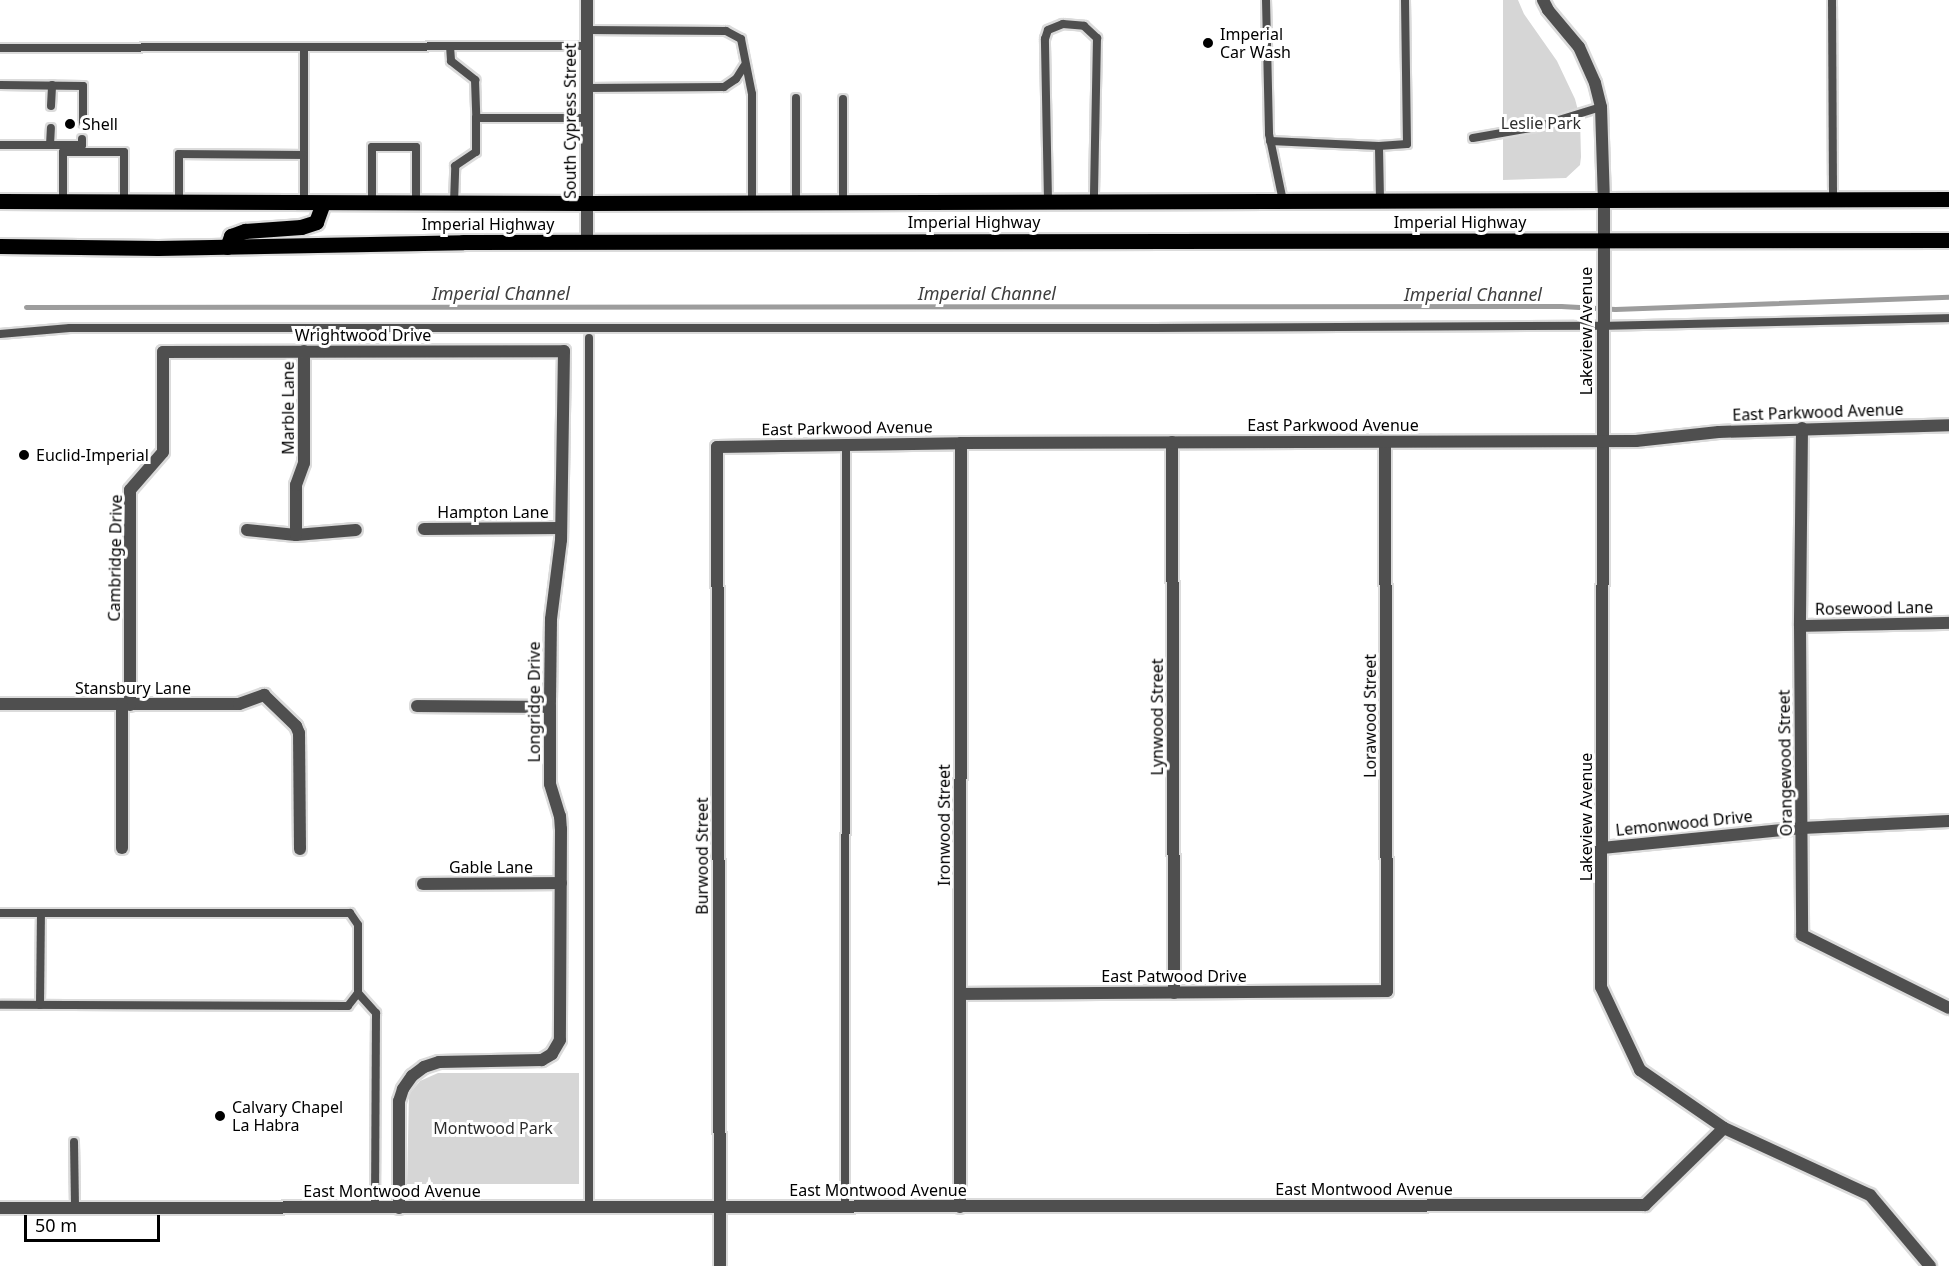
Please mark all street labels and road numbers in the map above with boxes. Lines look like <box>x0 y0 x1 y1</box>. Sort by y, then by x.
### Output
street label: South Cypress Street <box>560 43 580 199</box>
street label: Imperial Highway <box>908 212 1040 232</box>
street label: Imperial Highway <box>1394 212 1526 232</box>
street label: Imperial Highway <box>422 214 554 234</box>
street label: Lakeview Avenue <box>1576 267 1596 395</box>
street label: Wrightwood Drive <box>295 325 431 345</box>
street label: Marble Lane <box>278 361 298 455</box>
street label: East Parkwood Avenue <box>1732 399 1904 425</box>
street label: East Parkwood Avenue <box>1247 415 1419 435</box>
street label: East Parkwood Avenue <box>761 417 933 439</box>
street label: Cambridge Drive <box>104 494 126 622</box>
street label: Hampton Lane <box>437 502 549 522</box>
street label: Rosewood Lane <box>1815 597 1933 619</box>
street label: Longridge Drive <box>524 642 544 762</box>
street label: Lorawood Street <box>1360 654 1380 778</box>
street label: Lynwood Street <box>1147 658 1167 776</box>
street label: Stansbury Lane <box>75 678 191 698</box>
street label: Orangewood Street <box>1774 689 1796 837</box>
street label: Lakeview Avenue <box>1576 753 1596 881</box>
street label: Ironwood Street <box>934 764 954 886</box>
street label: Burwood Street <box>692 797 712 915</box>
street label: Lemonwood Drive <box>1615 806 1753 840</box>
street label: Gable Lane <box>449 857 533 877</box>
street label: East Patwood Drive <box>1101 966 1247 986</box>
street label: East Montwood Avenue <box>1275 1179 1453 1199</box>
street label: East Montwood Avenue <box>789 1180 967 1200</box>
street label: East Montwood Avenue <box>303 1181 481 1201</box>

